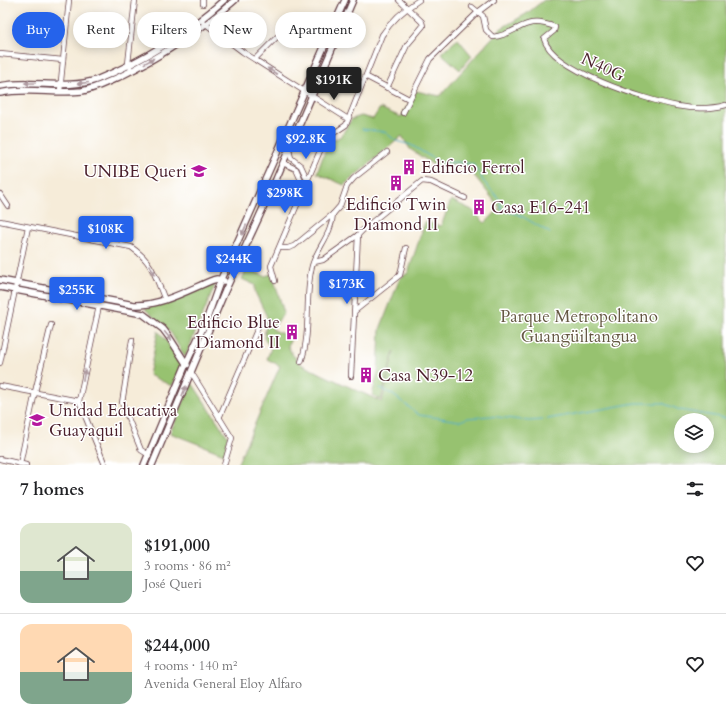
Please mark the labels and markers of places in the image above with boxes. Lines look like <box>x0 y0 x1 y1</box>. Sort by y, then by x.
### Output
pin: $191K <box>306 67 362 101</box>
pin: $92.8K <box>273 126 339 160</box>
place label: Edificio Ferrol <box>421 156 525 179</box>
building icon: Edificio Ferrol <box>400 158 418 176</box>
place label: UNIBE Queri <box>84 160 187 183</box>
school or university icon: UNIBE Queri <box>190 162 208 180</box>
building icon: Edificio Twin Diamond II <box>387 174 405 192</box>
pin: $298K <box>257 180 313 214</box>
place label: Edificio Twin Diamond II <box>346 193 447 236</box>
place label: Casa E16-241 <box>491 196 591 219</box>
building icon: Casa E16-241 <box>470 198 488 216</box>
pin: $108K <box>78 216 134 250</box>
pin: $244K <box>206 246 262 280</box>
pin: $173K <box>319 271 375 305</box>
pin: $255K <box>49 277 105 311</box>
place label: Edificio Blue Diamond II <box>187 311 280 354</box>
building icon: Edificio Blue Diamond II <box>283 323 301 341</box>
place label: Casa N39-12 <box>378 364 473 387</box>
building icon: Casa N39-12 <box>357 366 375 384</box>
place label: Unidad Educativa Guayaquil <box>49 399 178 442</box>
school or university icon: Unidad Educativa Guayaquil <box>28 411 46 429</box>

